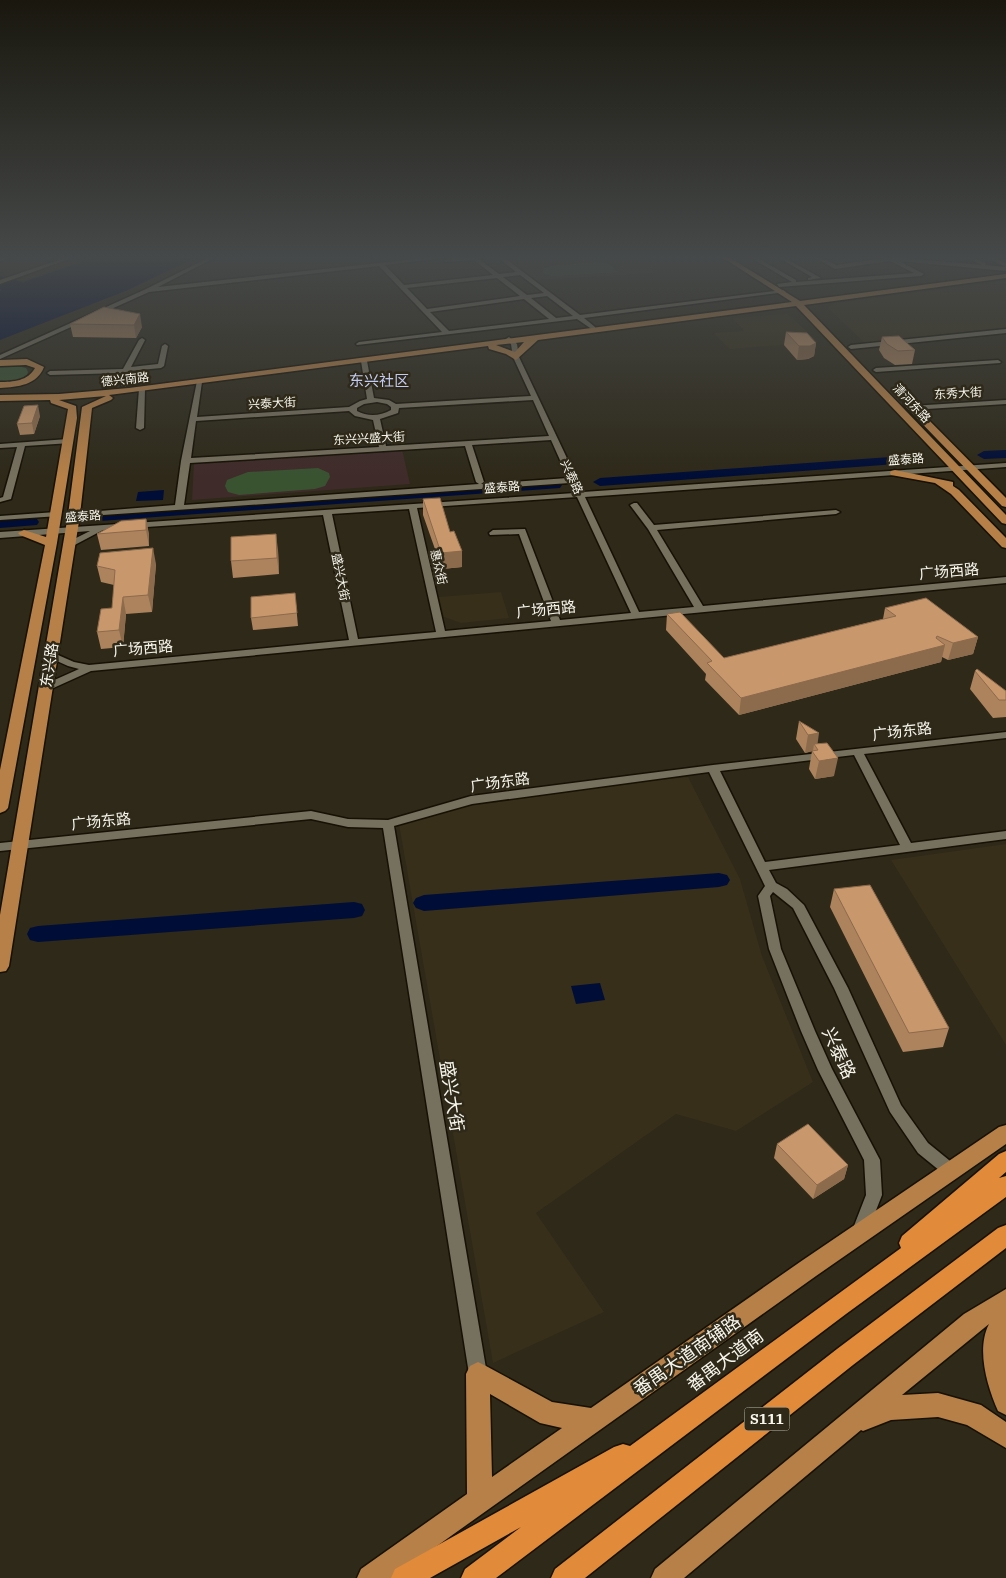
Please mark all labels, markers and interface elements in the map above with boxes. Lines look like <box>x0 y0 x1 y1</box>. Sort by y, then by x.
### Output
street label: 德兴南路 <box>100 369 150 389</box>
district label: 东兴社区 <box>349 371 409 390</box>
street label: 清河东路 <box>890 380 934 426</box>
street label: 东秀大街 <box>934 384 982 402</box>
street label: 兴泰大街 <box>248 394 296 412</box>
street label: 东兴兴盛大街 <box>333 429 405 447</box>
street label: 盛泰路 <box>888 450 924 468</box>
street label: 兴泰路 <box>558 458 586 496</box>
street label: 盛泰路 <box>484 478 520 496</box>
street label: 盛泰路 <box>65 507 101 525</box>
street label: 惠众街 <box>428 548 450 586</box>
street label: 盛兴大街 <box>329 552 353 602</box>
street label: 广场西路 <box>918 559 980 583</box>
street label: 广场西路 <box>515 596 577 622</box>
street label: 广场西路 <box>112 636 174 660</box>
street label: 东兴路 <box>36 641 62 689</box>
street label: 广场东路 <box>871 718 933 744</box>
street label: 广场东路 <box>469 768 531 796</box>
street label: 广场东路 <box>70 808 132 834</box>
street label: 兴泰路 <box>817 1024 861 1082</box>
street label: 盛兴大街 <box>435 1059 469 1133</box>
street label: 番禺大道南辅路 <box>629 1310 745 1400</box>
street label: 番禺大道南 <box>683 1324 767 1396</box>
road number: S111 <box>744 1408 790 1430</box>

